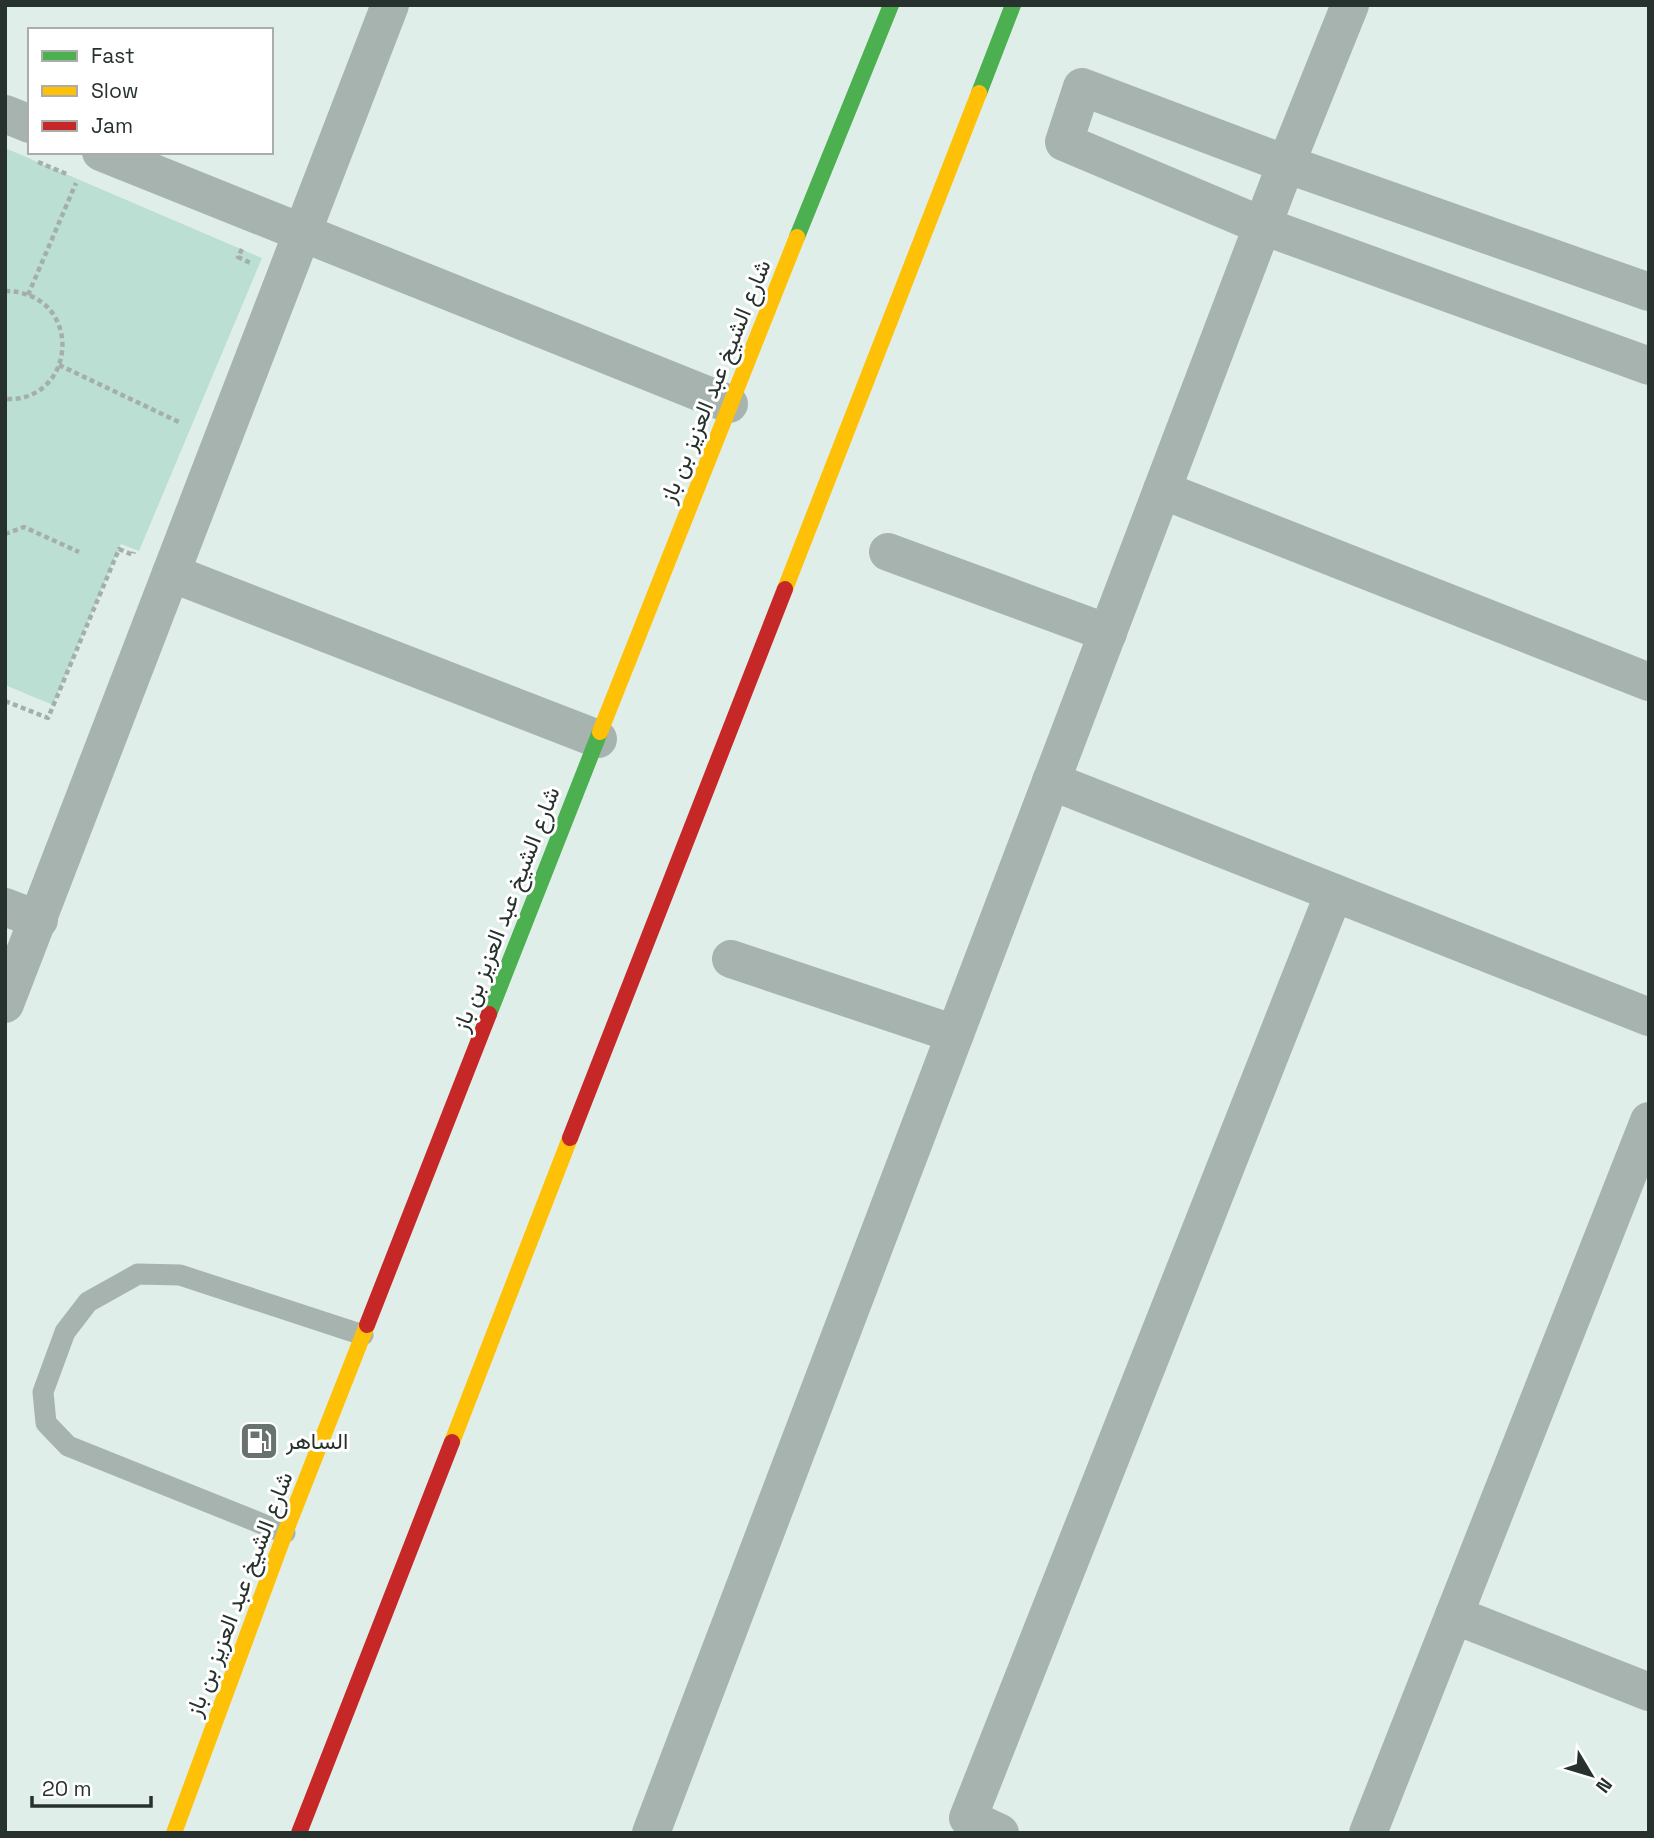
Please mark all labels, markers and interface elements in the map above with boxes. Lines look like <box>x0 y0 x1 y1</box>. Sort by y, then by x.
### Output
legend <box>28 28 273 154</box>
text: Fast <box>91 42 135 69</box>
text: Slow <box>91 77 139 104</box>
text: Jam <box>91 112 133 139</box>
street label: شارع الشيخ عبد العزيز بن باز <box>652 255 778 508</box>
street label: شارع الشيخ عبد العزيز بن باز <box>445 782 567 1037</box>
fuel station icon: الساهر <box>238 1420 280 1462</box>
place label: الساهر <box>285 1426 348 1456</box>
street label: شارع الشيخ عبد العزيز بن باز <box>178 1467 300 1722</box>
north arrow <box>1556 1740 1626 1810</box>
scale bar <box>32 1764 150 1808</box>
text: N <box>1590 1772 1618 1798</box>
text: 20 m <box>42 1775 92 1802</box>

